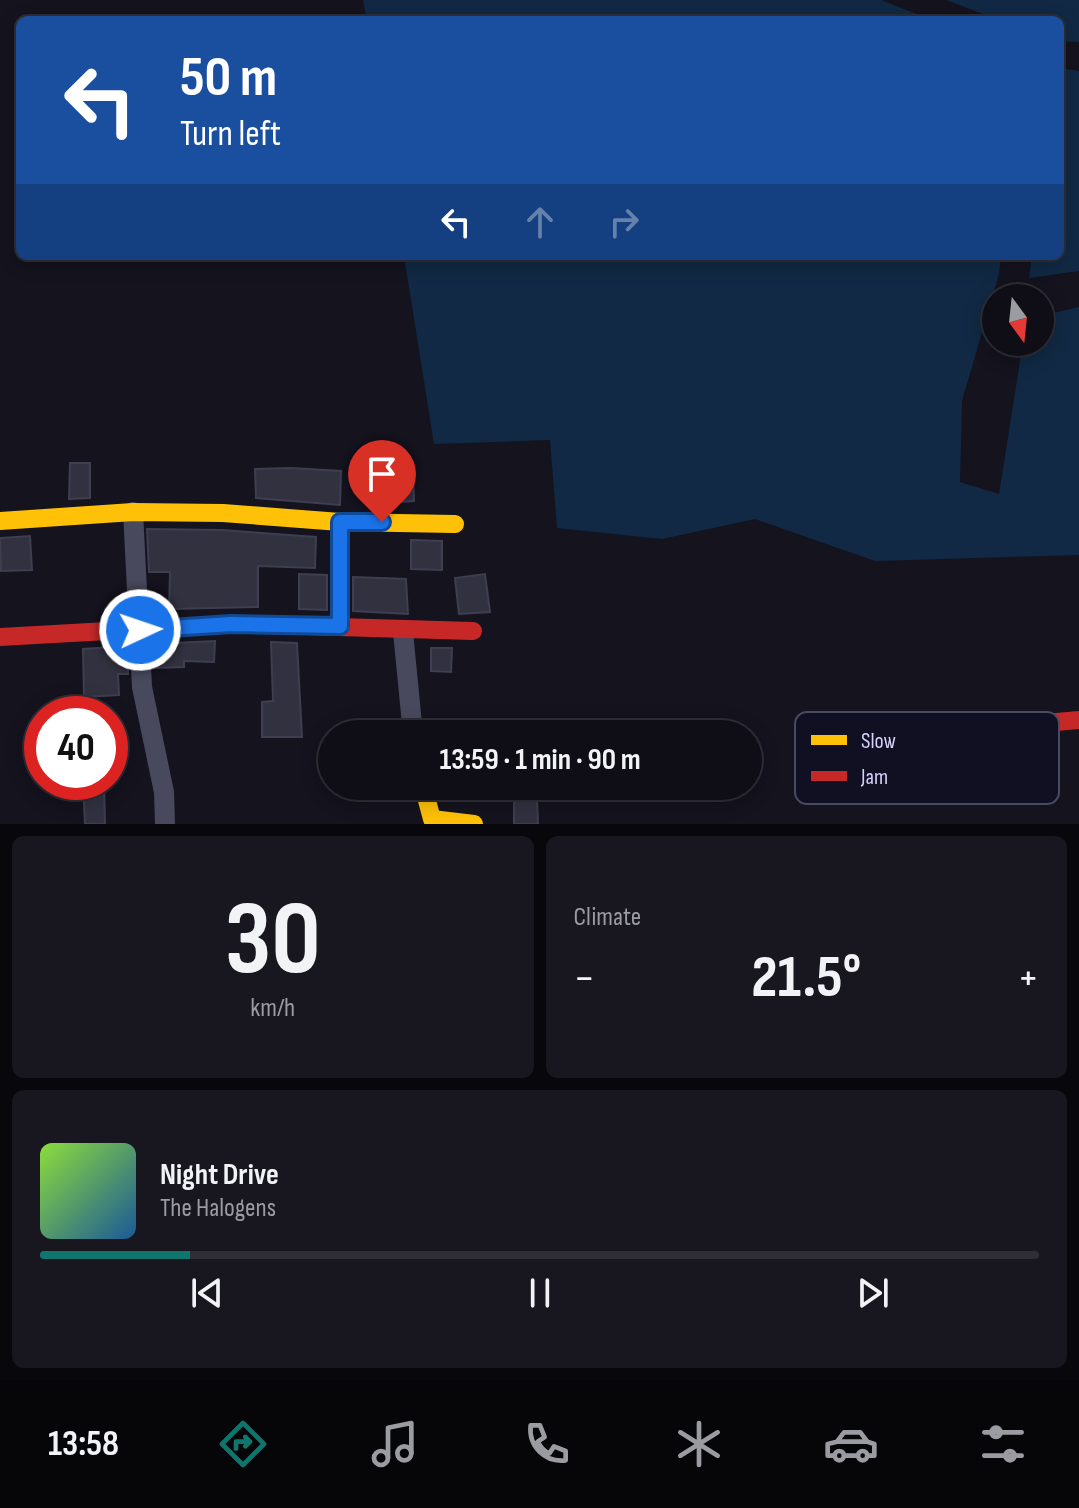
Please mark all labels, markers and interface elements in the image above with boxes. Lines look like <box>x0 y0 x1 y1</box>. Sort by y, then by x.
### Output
text: 50 m <box>180 45 277 112</box>
icon: left <box>48 48 152 152</box>
text: Turn left <box>180 113 281 156</box>
icon: left <box>434 200 478 244</box>
icon: ahead <box>518 200 562 244</box>
icon: right <box>602 200 646 244</box>
north arrow <box>982 284 1054 356</box>
map controls <box>982 284 1054 356</box>
pin <box>348 440 416 522</box>
icon: arrive <box>360 452 404 496</box>
position arrow <box>98 588 182 672</box>
speed limit sign: 40 <box>24 696 128 800</box>
legend <box>795 712 1059 804</box>
text: Slow <box>861 728 896 755</box>
text: 13:59 · 1 min · 90 m <box>439 742 641 778</box>
text: Jam <box>860 764 888 791</box>
text: 30 <box>225 878 321 1003</box>
text: Climate <box>574 902 641 933</box>
text: 21.5° <box>751 942 861 1014</box>
text: − <box>574 952 595 1005</box>
text: + <box>1017 952 1039 1005</box>
text: km/h <box>250 993 295 1024</box>
text: Night Drive <box>160 1157 279 1193</box>
text: The Halogens <box>160 1193 276 1224</box>
icon: previous <box>185 1271 229 1315</box>
icon: pause <box>518 1271 562 1315</box>
icon: next <box>851 1271 895 1315</box>
icon: directions <box>215 1416 271 1472</box>
icon: music <box>367 1416 423 1472</box>
icon: phone <box>519 1416 575 1472</box>
icon: climate <box>671 1416 727 1472</box>
icon: car <box>823 1416 879 1472</box>
icon: filters <box>975 1416 1031 1472</box>
text: 13:58 <box>48 1423 119 1466</box>

